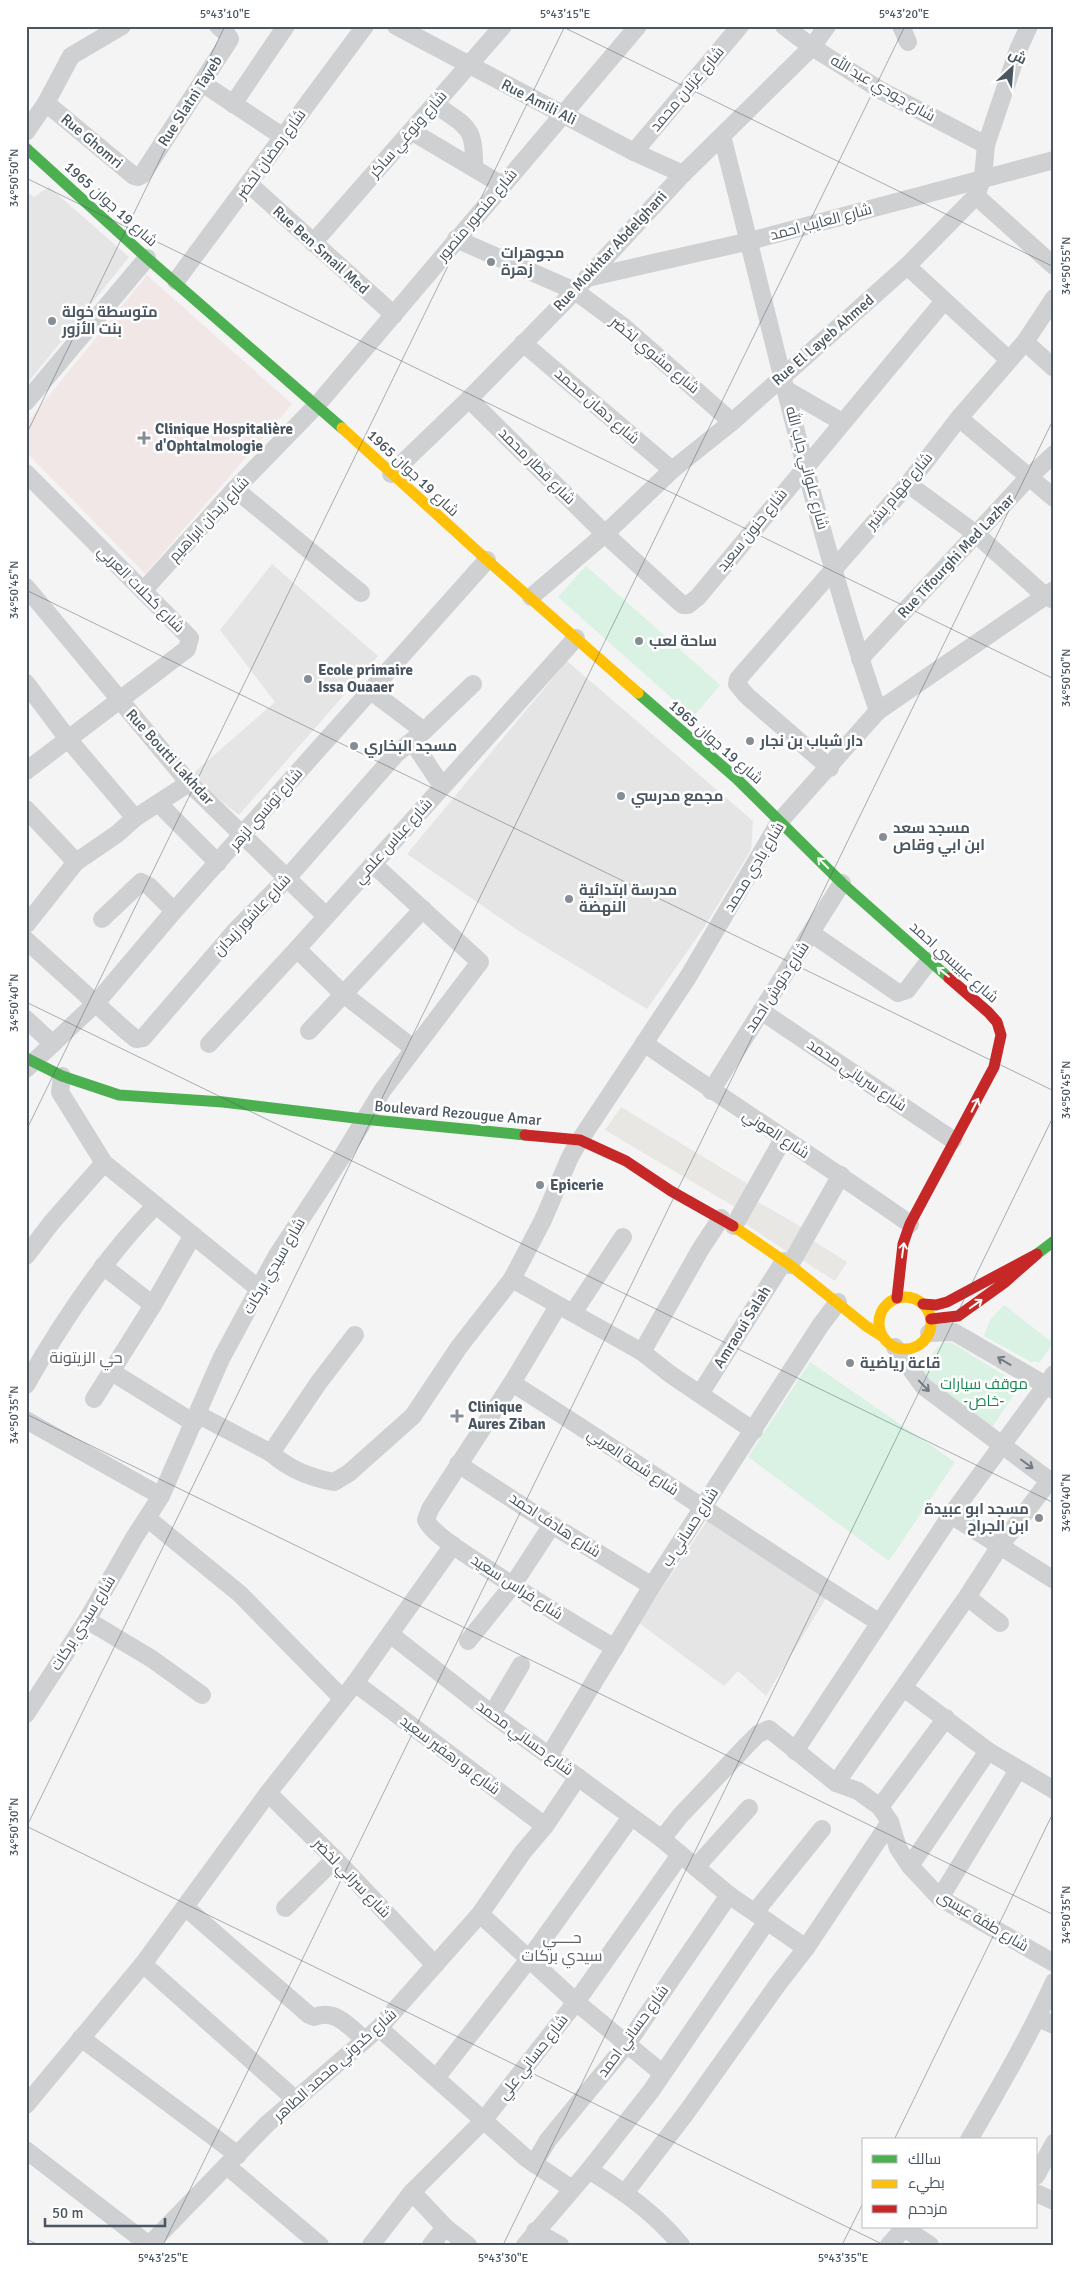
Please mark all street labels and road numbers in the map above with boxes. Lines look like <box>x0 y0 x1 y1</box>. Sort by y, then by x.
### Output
street label: شارع غزلان محمد <box>646 43 729 136</box>
street label: شارع جودي عبد الله <box>826 50 939 128</box>
street label: Rue Slatni Tayeb <box>154 52 226 150</box>
street label: Rue Amili Ali <box>498 75 580 129</box>
street label: شارع ونوغي ساكر <box>365 87 453 184</box>
street label: شارع رمضان لخضر <box>232 106 311 204</box>
street label: Rue Ghomri <box>57 110 127 172</box>
street label: شارع 19 جوان 1965 <box>60 158 161 252</box>
street label: شارع منصور منصور <box>433 165 522 267</box>
street label: Rue Mokhtar Abdelghani <box>550 187 670 315</box>
street label: شارع العايب احمد <box>768 200 874 246</box>
street label: Rue Ben Smail Med <box>269 202 373 298</box>
street label: Rue El Layeb Ahmed <box>768 291 878 389</box>
street label: شارع مشوي لخضر <box>604 312 703 400</box>
street label: شارع دهان محمد <box>550 364 643 449</box>
street label: شارع علواني جاب الله <box>779 404 833 532</box>
street label: شارع قطار محمد <box>493 424 579 510</box>
street label: شارع 19 جوان 1965 <box>362 426 463 521</box>
street label: شارع فهام بشير <box>861 449 938 535</box>
street label: شارع زيدان ابراهيم <box>165 473 254 567</box>
street label: شارع حنون سعيد <box>713 485 792 576</box>
street label: Rue Tifourghi Med Lazhar <box>894 490 1018 622</box>
street label: شارع كحلات العربي <box>92 542 188 638</box>
street label: شارع 19 جوان 1965 <box>664 696 767 789</box>
street label: Rue Boutti Lakhdar <box>122 705 218 809</box>
street label: شارع تونسي لزهر <box>225 765 309 856</box>
street label: شارع عباس علمي <box>350 795 438 889</box>
street label: شارع بادي محمد <box>720 819 790 917</box>
street label: شارع عاشور زيدان <box>210 870 296 961</box>
street label: شارع عبيبسي احمد <box>904 918 1002 1009</box>
street label: شارع دنوش احمد <box>741 938 815 1037</box>
street label: شارع سرياني محمد <box>802 1035 910 1117</box>
street label: Boulevard Rezougue Amar <box>374 1097 543 1129</box>
street label: شارع العوني <box>738 1106 813 1165</box>
street label: شارع سيدي بركات <box>239 1215 311 1319</box>
street label: Amraoui Salah <box>710 1283 774 1371</box>
street label: شارع شمة العربي <box>582 1425 682 1502</box>
street label: شارع حساني ب <box>658 1484 725 1571</box>
street label: شارع هادف احمد <box>505 1489 604 1563</box>
street label: شارع فراس سعيد <box>467 1551 566 1625</box>
street label: شارع سيدي بركات <box>47 1572 122 1675</box>
street label: شارع حساني محمد <box>471 1697 577 1782</box>
street label: شارع بو رهفير سعيد <box>395 1712 503 1800</box>
street label: شارع سراني لخضر <box>307 1834 394 1924</box>
street label: شارع طفة عيسى <box>933 1887 1032 1957</box>
street label: شارع حساني احمد <box>594 1982 675 2082</box>
street label: شارع كدوني محمد الطاهر <box>269 2005 402 2128</box>
street label: شارع حساني علي <box>494 2011 574 2105</box>

